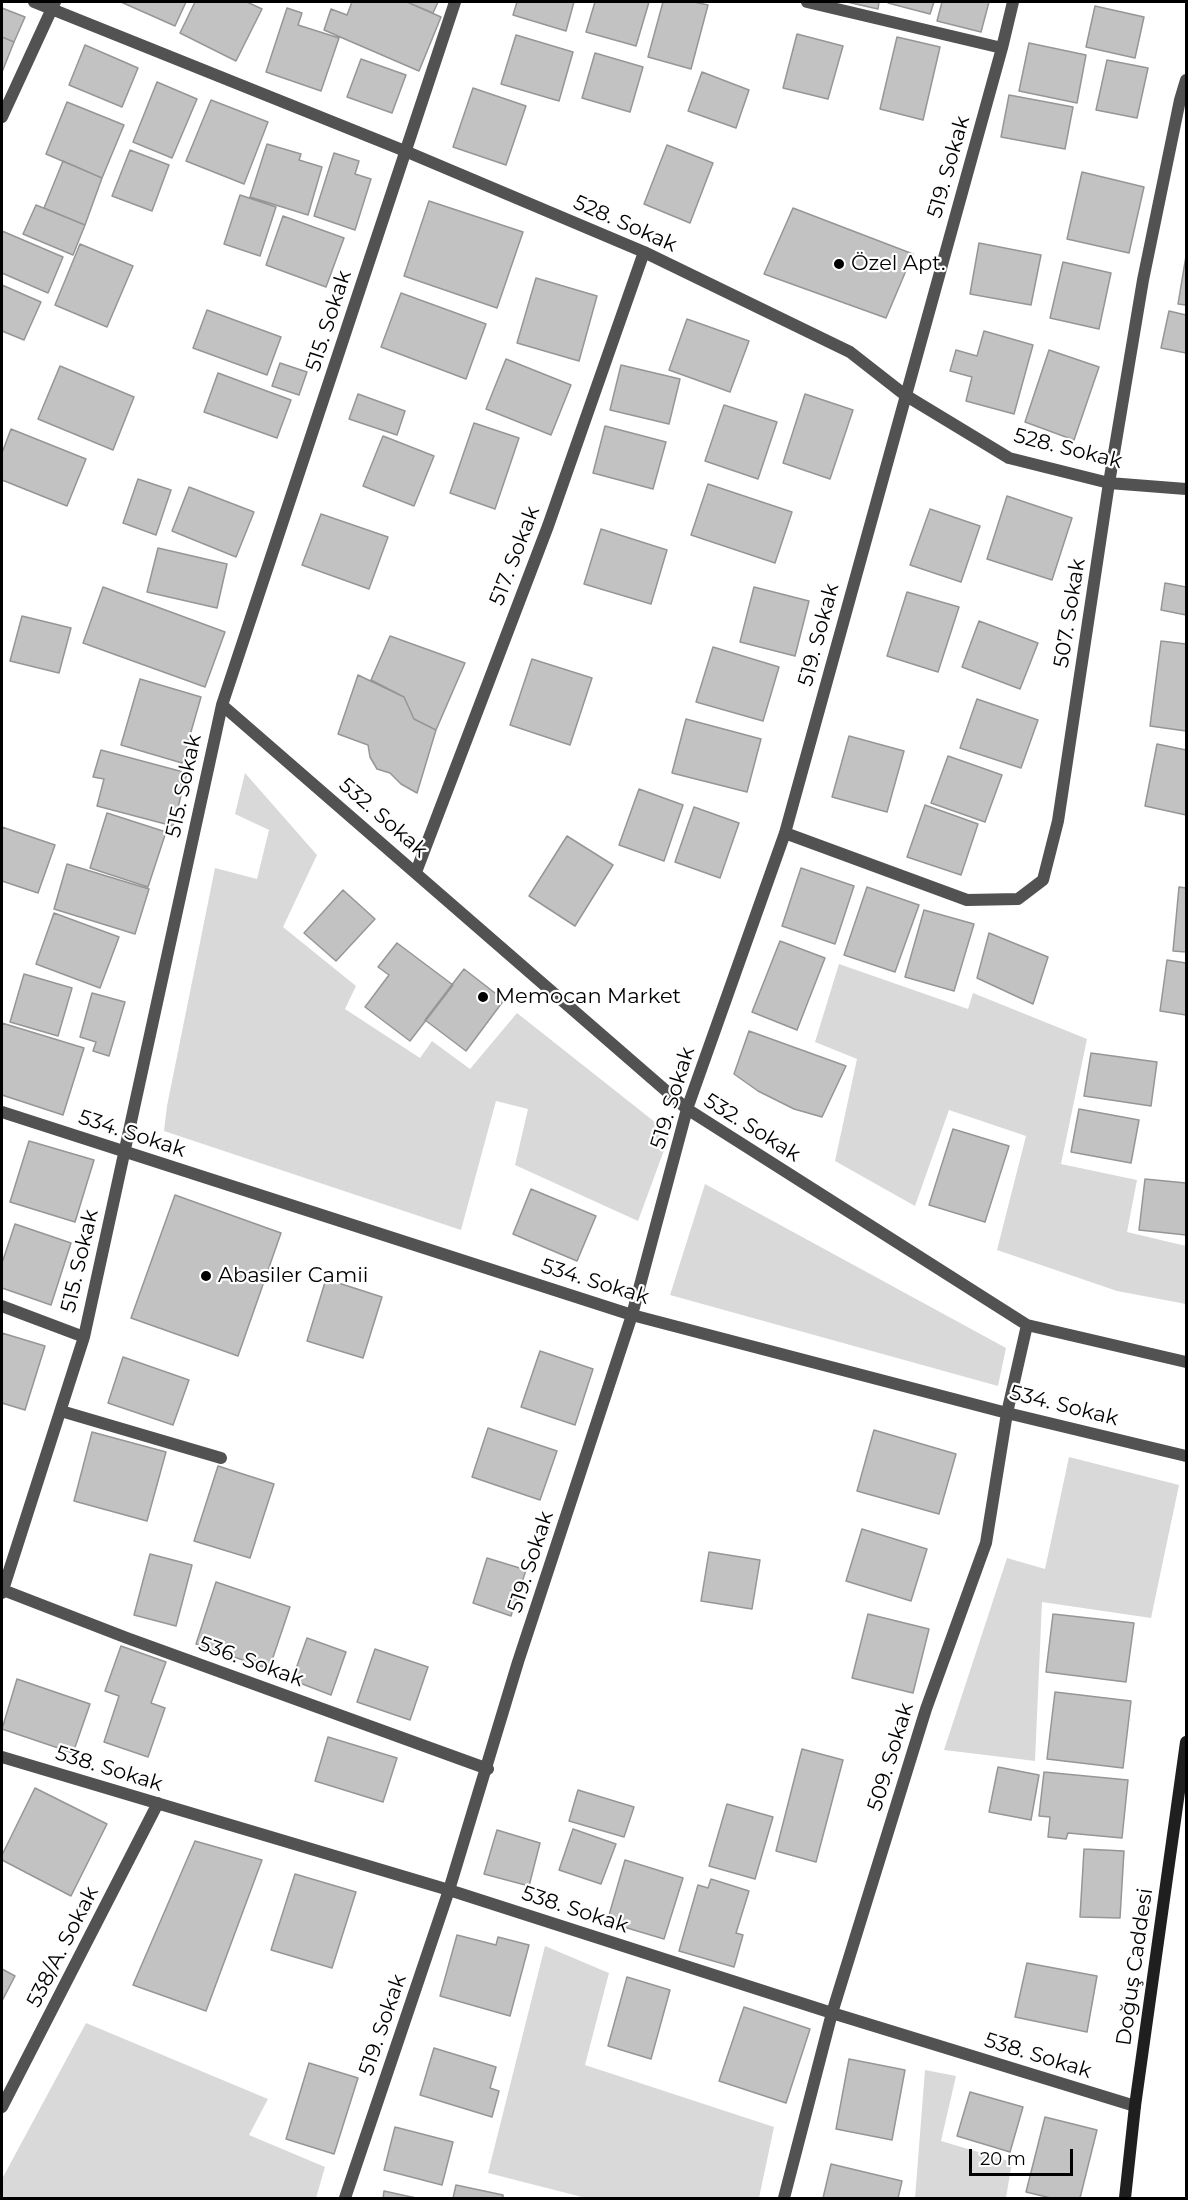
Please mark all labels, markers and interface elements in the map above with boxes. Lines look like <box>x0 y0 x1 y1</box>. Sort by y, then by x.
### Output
street label: 519. Sokak <box>922 113 976 221</box>
street label: 528. Sokak <box>569 190 681 258</box>
place label: Özel Apt. <box>851 251 945 277</box>
marker: Özel Apt. <box>832 257 846 271</box>
street label: 515. Sokak <box>301 267 357 375</box>
street label: 528. Sokak <box>1011 423 1125 475</box>
street label: 517. Sokak <box>485 503 545 609</box>
street label: 507. Sokak <box>1049 557 1091 669</box>
street label: 519. Sokak <box>793 581 845 689</box>
street label: 515. Sokak <box>161 732 207 840</box>
street label: 532. Sokak <box>334 773 432 863</box>
place label: Memocan Market <box>495 984 681 1010</box>
marker: Memocan Market <box>476 990 490 1004</box>
street label: 519. Sokak <box>646 1044 700 1152</box>
street label: 532. Sokak <box>699 1088 805 1168</box>
street label: 534. Sokak <box>75 1105 189 1163</box>
street label: 515. Sokak <box>56 1207 104 1315</box>
street label: 534. Sokak <box>538 1254 652 1310</box>
place label: Abasiler Camii <box>218 1263 368 1289</box>
marker: Abasiler Camii <box>199 1269 213 1283</box>
street label: 534. Sokak <box>1007 1380 1121 1432</box>
street label: 519. Sokak <box>503 1508 559 1616</box>
street label: 536. Sokak <box>195 1631 307 1693</box>
street label: 509. Sokak <box>863 1700 919 1814</box>
street label: 538. Sokak <box>52 1741 166 1797</box>
street label: 538. Sokak <box>519 1881 631 1939</box>
street label: 538/A. Sokak <box>22 1882 104 2012</box>
street label: Doğuş Caddesi <box>1111 1887 1159 2047</box>
street label: 519. Sokak <box>354 1971 412 2079</box>
street label: 538. Sokak <box>981 2028 1095 2084</box>
scale bar <box>972 2137 1076 2175</box>
text: 20 m <box>980 2148 1026 2170</box>

